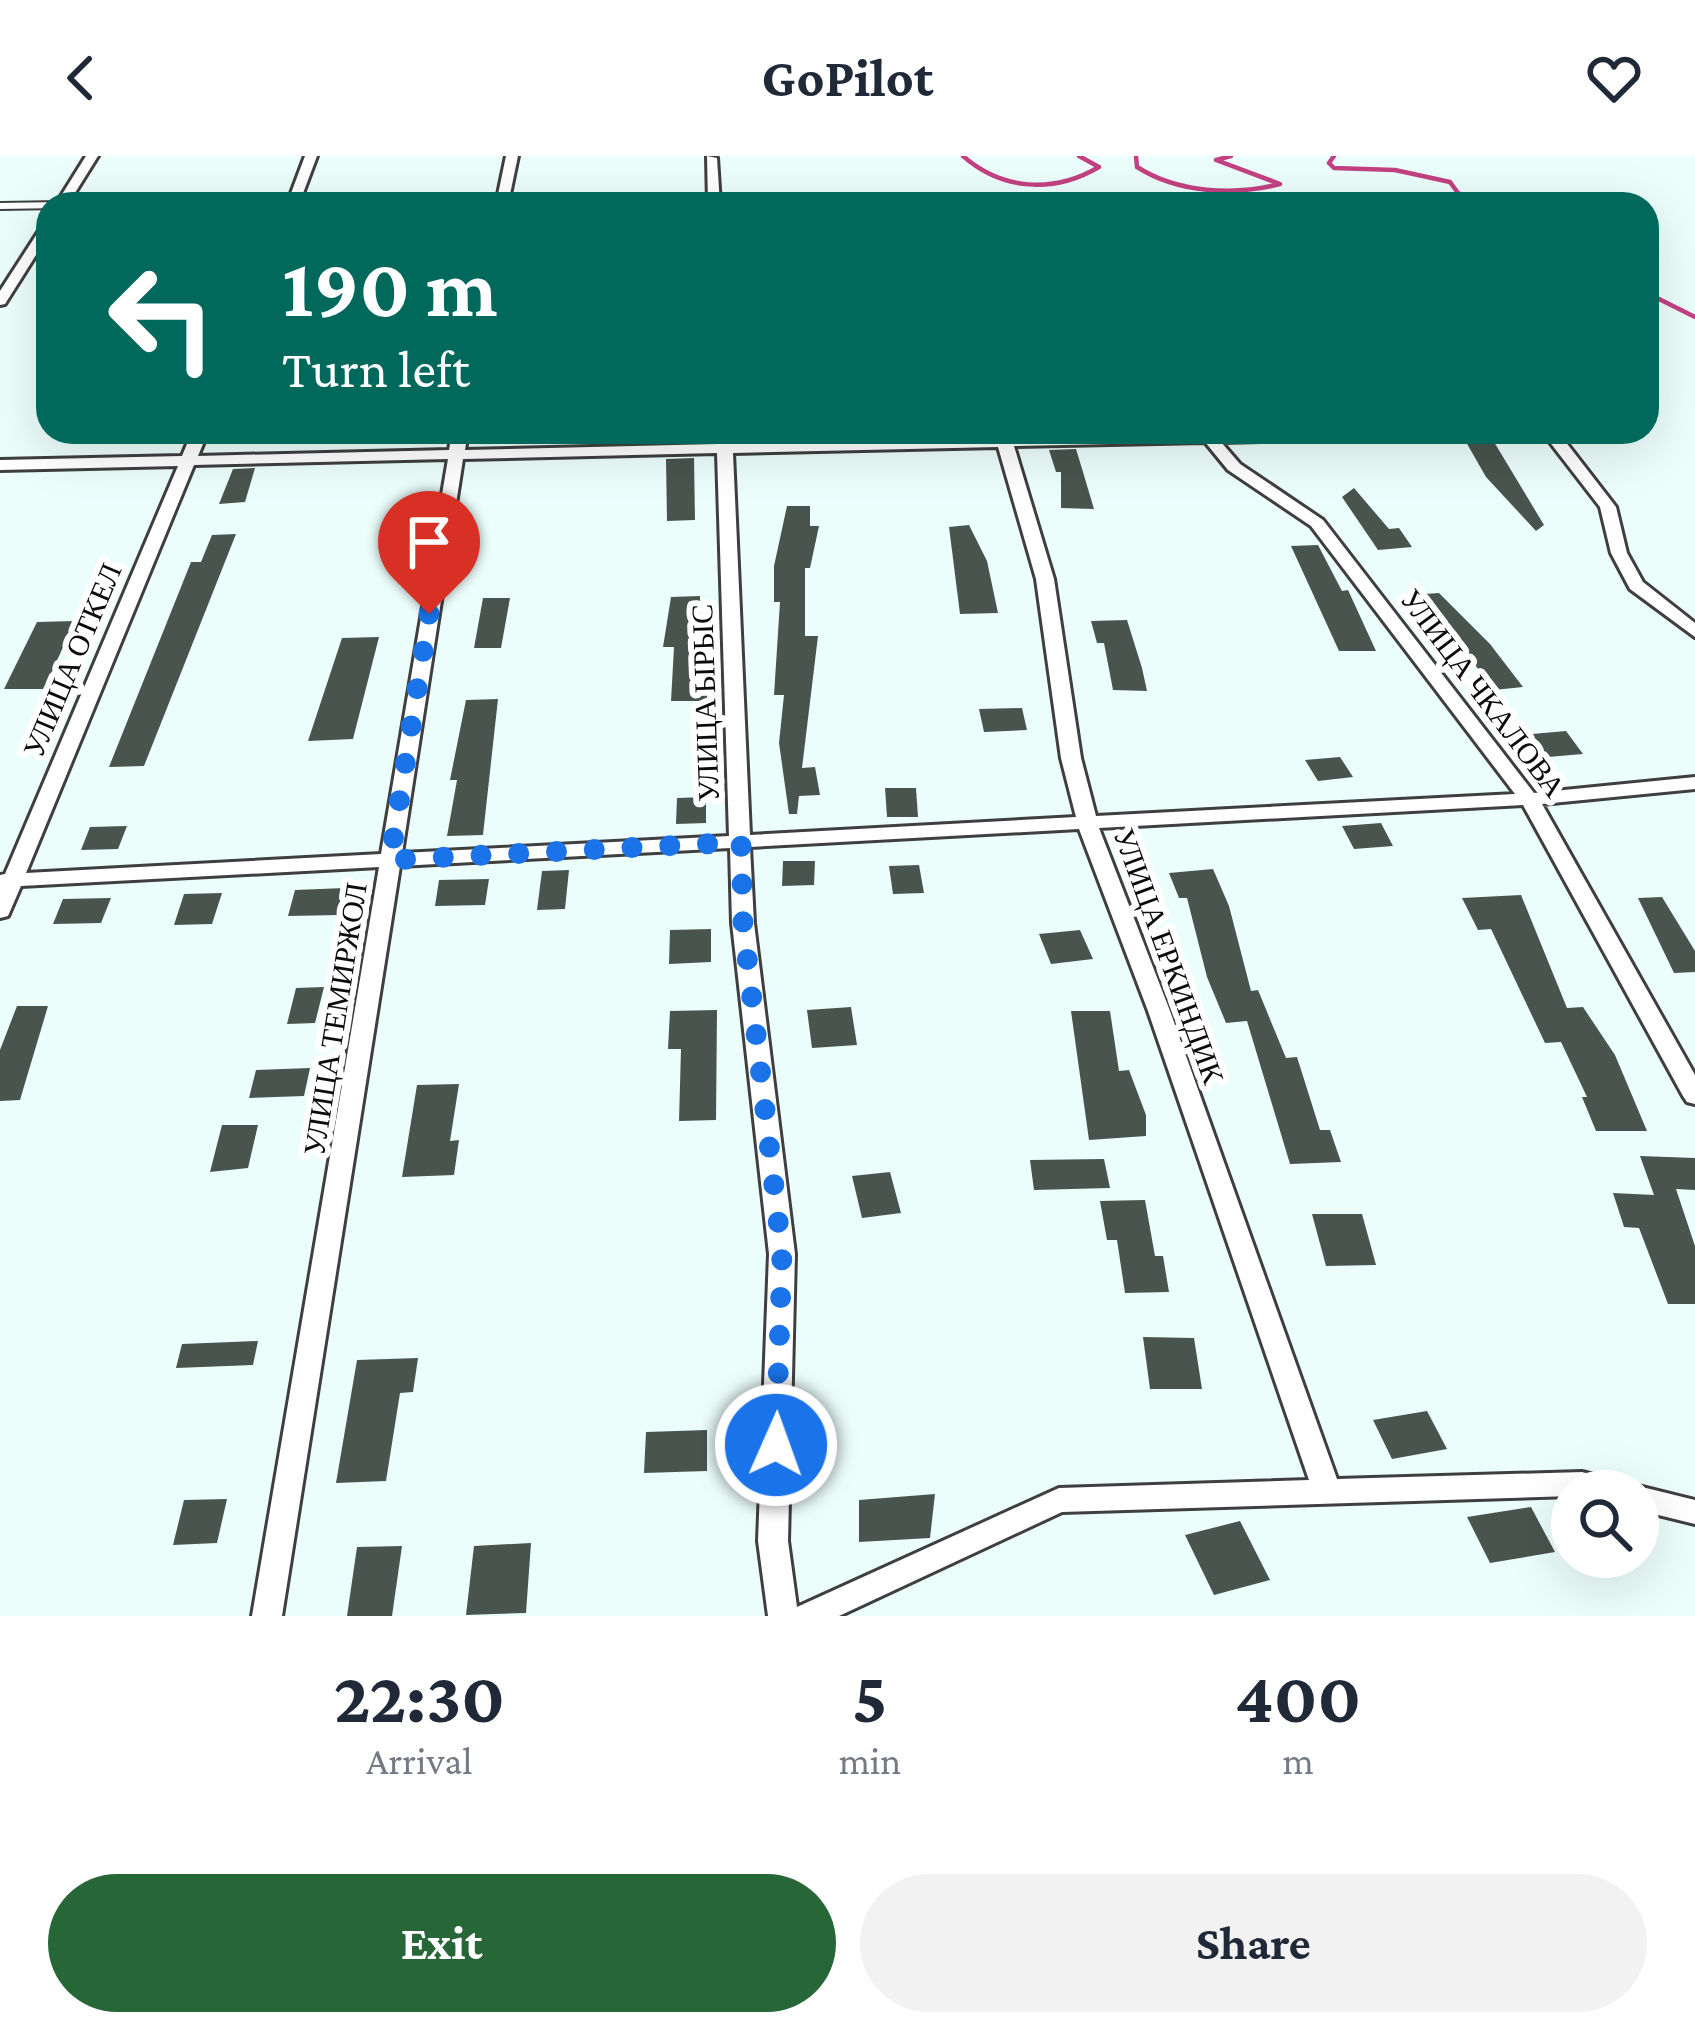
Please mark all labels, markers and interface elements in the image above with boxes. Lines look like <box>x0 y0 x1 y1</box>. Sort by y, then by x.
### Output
icon: back <box>48 45 114 111</box>
icon: heart <box>1581 45 1647 111</box>
text: GoPilot <box>762 48 933 108</box>
icon: left <box>84 240 240 396</box>
text: 190 m <box>282 241 498 334</box>
text: Turn left <box>282 339 470 399</box>
pin <box>378 491 480 614</box>
icon: arrive <box>396 509 462 575</box>
street label: УЛИЦА ОТКЕЛ <box>16 558 128 762</box>
street label: УЛИЦА ЧКАЛОВА <box>1394 583 1572 804</box>
street label: УЛИЦА ЫРЫС <box>685 604 725 802</box>
street label: УЛИЦА ЕРКИНДИК <box>1107 824 1231 1089</box>
street label: УЛИЦА ТЕМИРЖОЛ <box>297 880 373 1158</box>
position arrow <box>713 1382 839 1508</box>
map controls <box>1551 1470 1659 1578</box>
button: search <box>1551 1470 1659 1578</box>
text: 22:30 <box>334 1657 505 1737</box>
text: 5 <box>852 1657 888 1737</box>
text: 400 <box>1235 1657 1361 1737</box>
text: Arrival <box>366 1739 472 1782</box>
text: min <box>839 1739 901 1782</box>
text: m <box>1282 1739 1314 1782</box>
button: Exit <box>48 1874 836 2012</box>
button: Share <box>860 1874 1647 2012</box>

